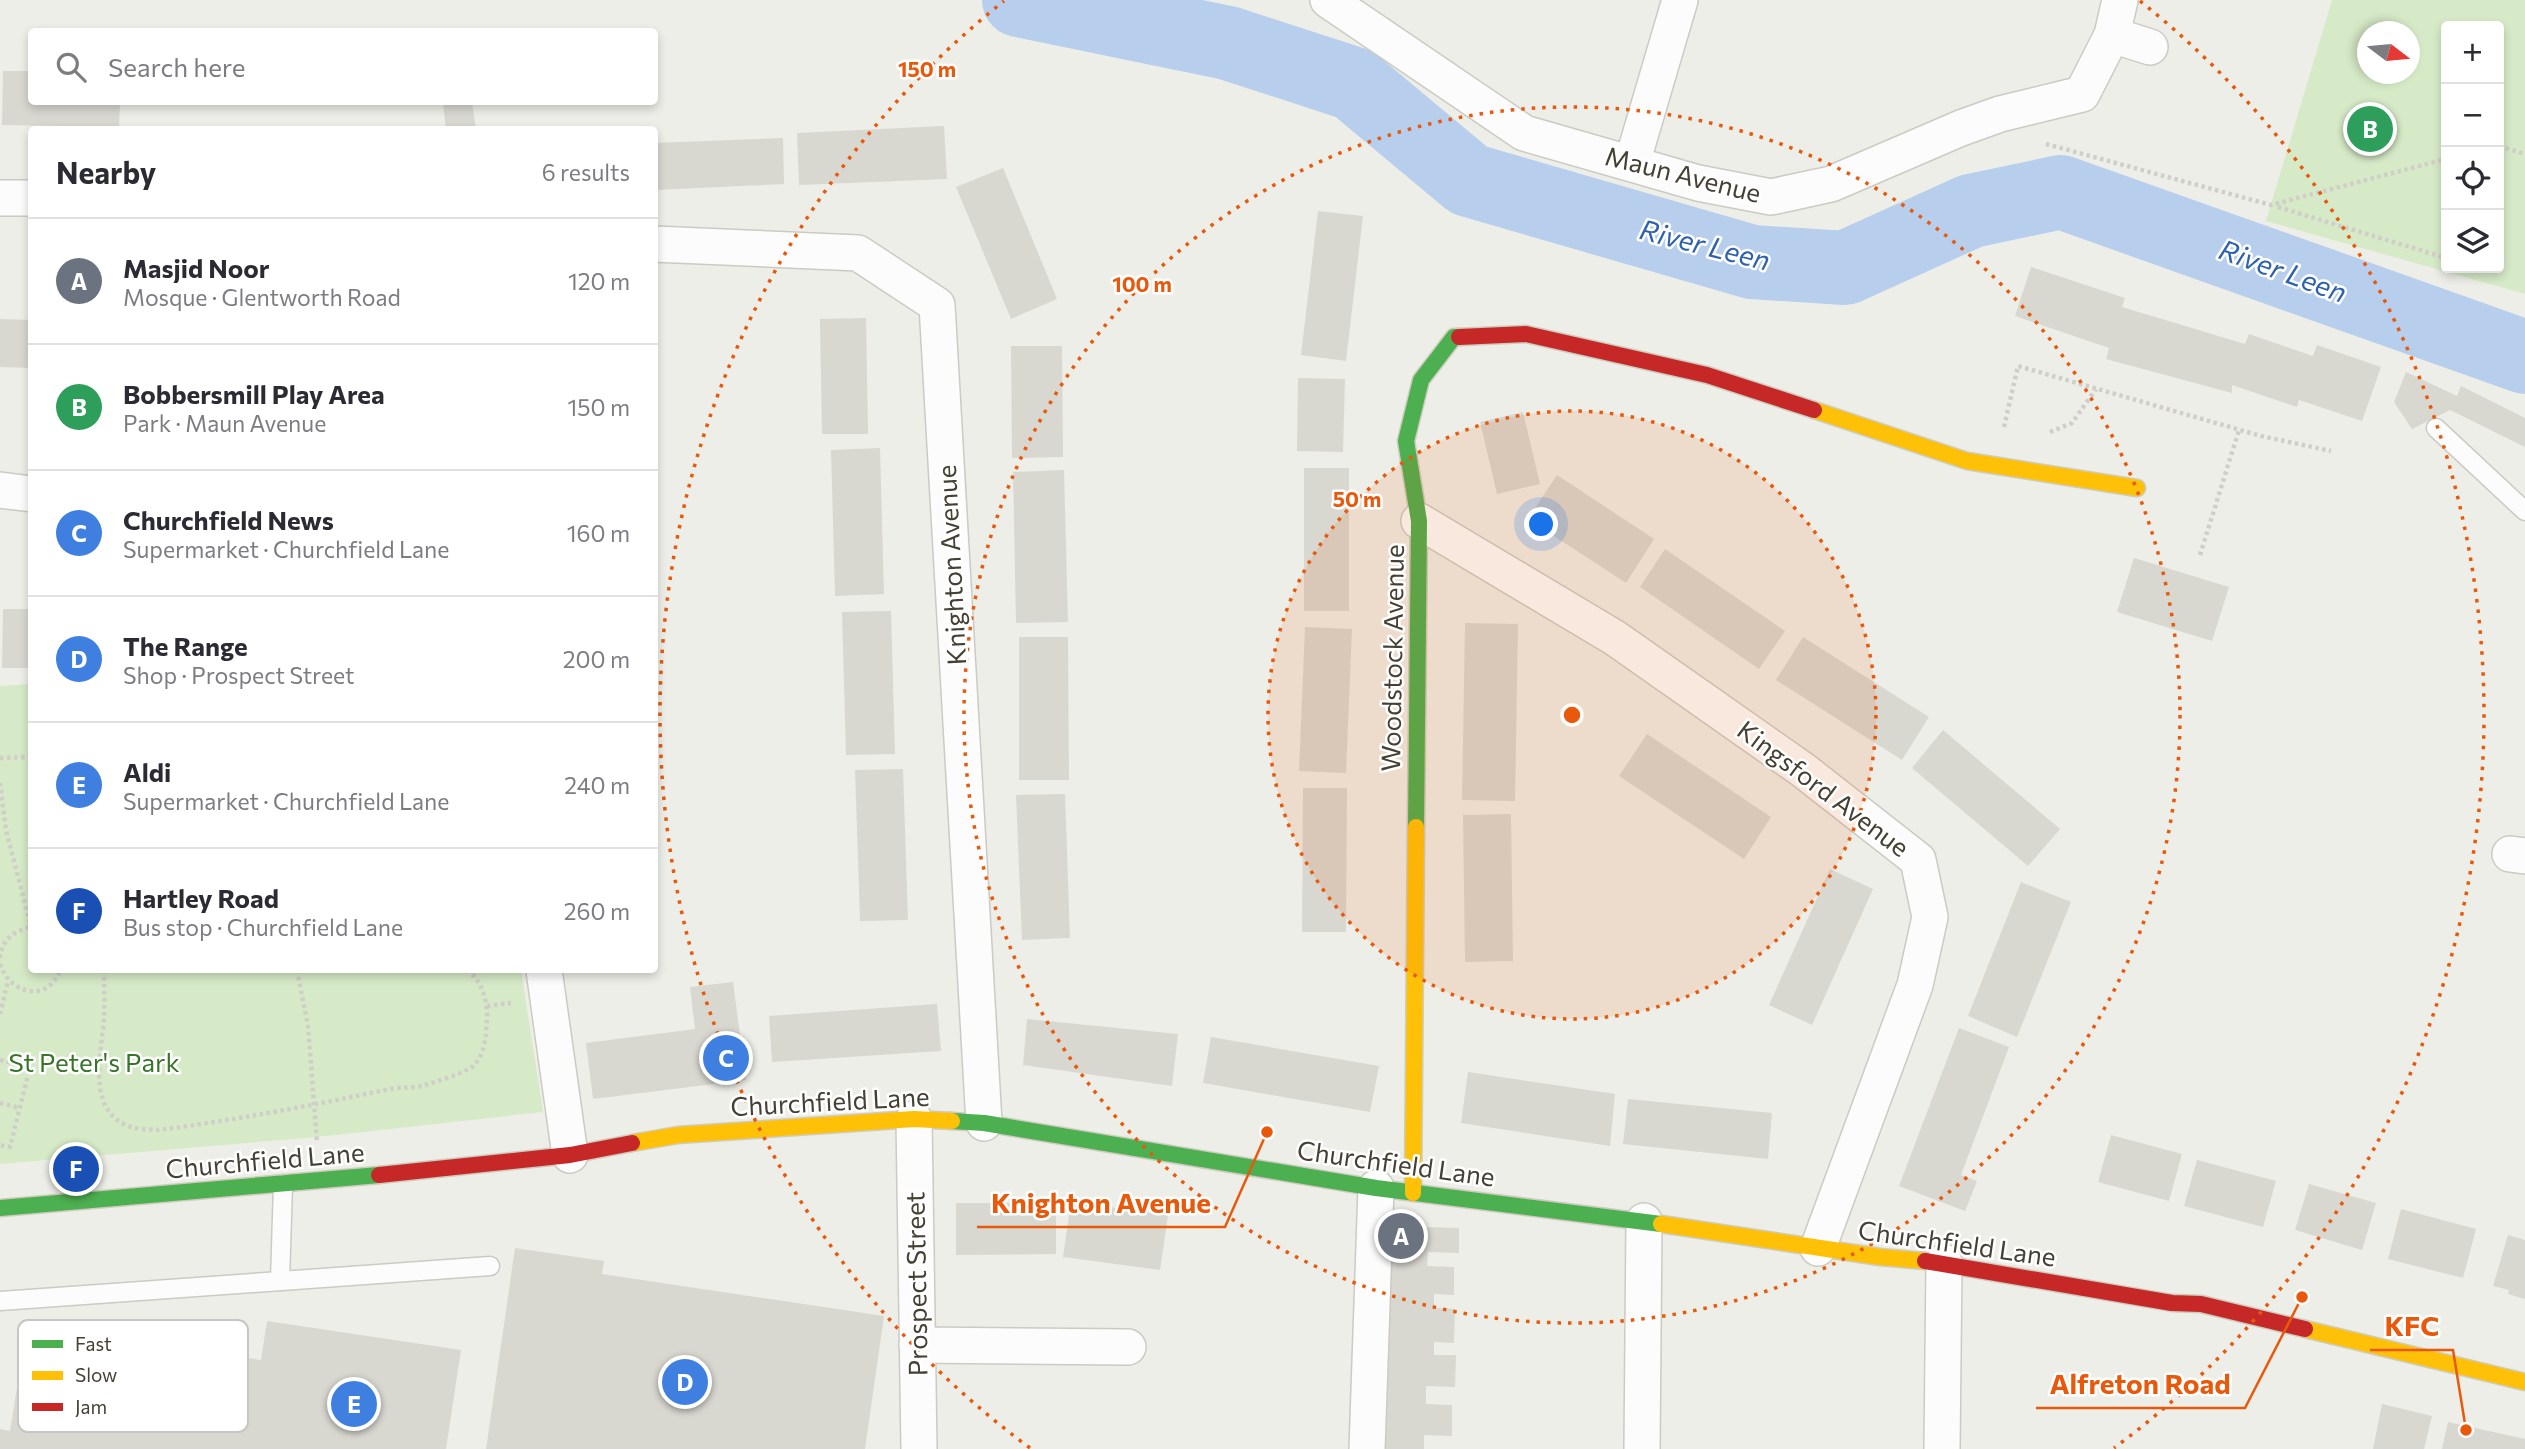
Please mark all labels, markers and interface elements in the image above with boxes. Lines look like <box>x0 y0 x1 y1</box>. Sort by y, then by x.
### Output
north arrow <box>2357 21 2420 84</box>
map controls <box>2441 21 2504 273</box>
button: + <box>2441 21 2504 84</box>
search box <box>28 28 658 105</box>
icon: search <box>52 48 90 86</box>
text: Search here <box>108 51 246 82</box>
text: 150 m <box>898 56 956 81</box>
button: − <box>2441 84 2504 147</box>
pin: B <box>2347 103 2393 155</box>
street label: Maun Avenue <box>1602 139 1764 208</box>
button: locate <box>2441 147 2504 210</box>
text: Nearby <box>56 153 156 190</box>
text: 6 results <box>542 158 630 186</box>
button: layers <box>2441 210 2504 273</box>
water label: River Leen <box>1637 211 1774 277</box>
water label: River Leen <box>2215 231 2352 309</box>
text: Masjid Noor <box>123 252 270 283</box>
text: A <box>71 267 87 295</box>
text: 120 m <box>568 267 630 295</box>
text: 100 m <box>1112 271 1172 296</box>
text: Mosque · Glentworth Road <box>123 283 401 311</box>
text: Bobbersmill Play Area <box>123 378 385 409</box>
text: B <box>71 393 87 421</box>
text: 150 m <box>567 393 630 421</box>
text: Park · Maun Avenue <box>123 409 326 437</box>
street label: Knighton Avenue <box>930 464 971 666</box>
text: 50 m <box>1333 486 1381 511</box>
text: Churchfield News <box>123 504 334 535</box>
your location <box>1524 507 1558 541</box>
text: C <box>71 519 87 547</box>
text: 160 m <box>567 519 630 547</box>
text: Supermarket · Churchfield Lane <box>123 535 449 563</box>
street label: Woodstock Avenue <box>1374 544 1409 772</box>
text: The Range <box>123 630 248 661</box>
text: D <box>71 645 87 673</box>
text: 200 m <box>563 645 630 673</box>
text: Shop · Prospect Street <box>123 661 354 689</box>
centre of rings <box>1560 703 1584 727</box>
street label: Kingsford Avenue <box>1732 713 1916 862</box>
text: Aldi <box>123 756 171 787</box>
text: E <box>72 771 86 799</box>
text: 240 m <box>564 771 630 799</box>
text: Supermarket · Churchfield Lane <box>123 787 449 815</box>
text: Hartley Road <box>123 882 279 913</box>
text: F <box>72 897 86 925</box>
text: 260 m <box>564 897 630 925</box>
text: Bus stop · Churchfield Lane <box>123 913 403 941</box>
pin: C <box>703 1032 749 1084</box>
park label: St Peter's Park <box>8 1046 180 1077</box>
street label: Churchfield Lane <box>730 1080 930 1121</box>
street label: Churchfield Lane <box>1295 1133 1497 1192</box>
street label: Churchfield Lane <box>164 1135 365 1184</box>
pin: F <box>53 1143 99 1195</box>
callout: Knighton Avenue <box>977 1178 1225 1227</box>
text: Knighton Avenue <box>991 1185 1211 1219</box>
street label: Prospect Street <box>898 1192 933 1377</box>
pin: A <box>1378 1210 1424 1262</box>
street label: Churchfield Lane <box>1856 1213 2058 1272</box>
callout: KFC <box>2370 1301 2453 1350</box>
text: KFC <box>2385 1308 2439 1342</box>
legend <box>18 1320 248 1432</box>
text: Fast <box>75 1332 112 1355</box>
pin: D <box>662 1356 708 1408</box>
callout: Alfreton Road <box>2036 1359 2245 1408</box>
text: Slow <box>75 1363 117 1386</box>
text: Alfreton Road <box>2049 1366 2231 1400</box>
pin: E <box>331 1378 377 1430</box>
text: Jam <box>75 1395 107 1418</box>

